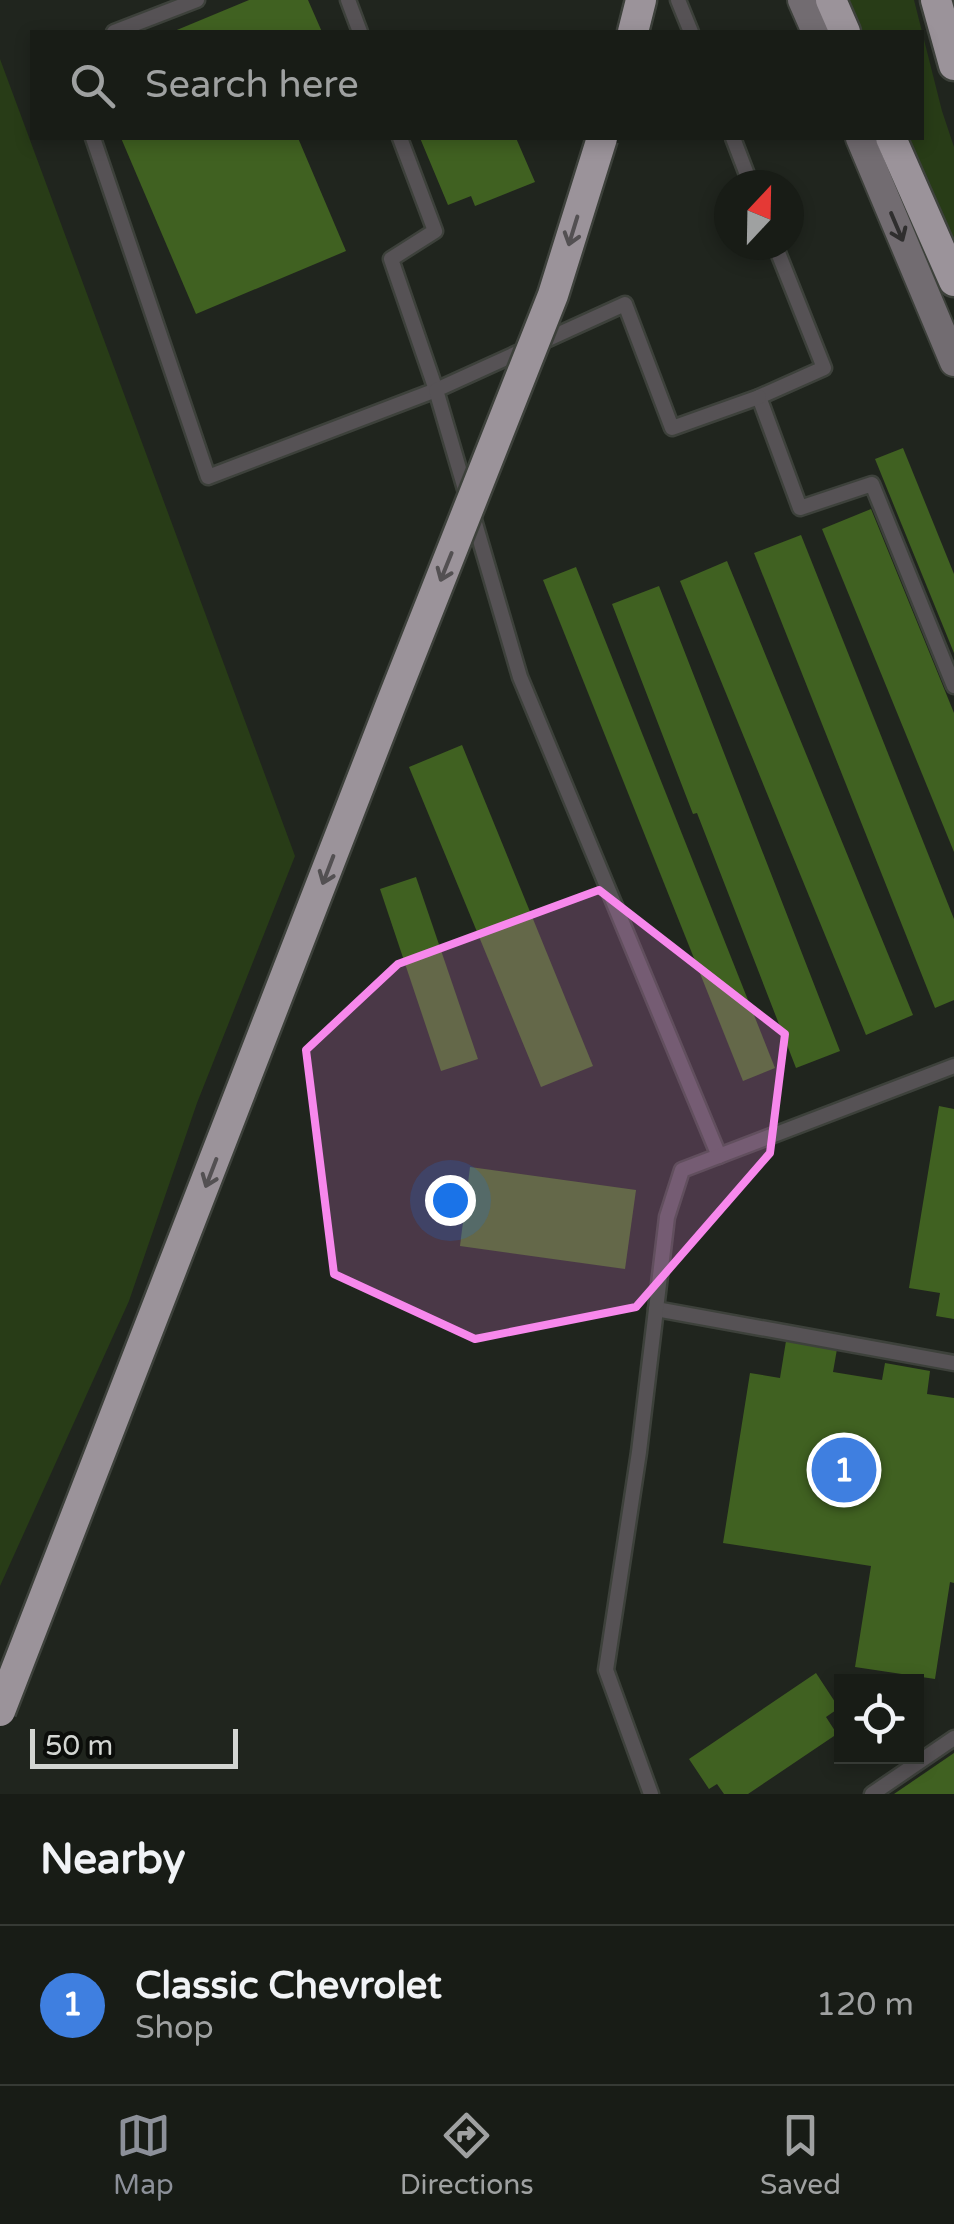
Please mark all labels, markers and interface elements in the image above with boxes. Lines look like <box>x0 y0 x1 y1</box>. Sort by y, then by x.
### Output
search box <box>30 30 924 140</box>
icon: search <box>65 58 120 113</box>
text: Search here <box>145 62 359 108</box>
north arrow <box>714 170 804 260</box>
one-way arrow <box>890 212 908 242</box>
one-way arrow <box>563 214 581 246</box>
one-way arrow <box>435 551 453 582</box>
one-way arrow <box>317 854 335 884</box>
one-way arrow <box>200 1157 218 1188</box>
your location <box>425 1175 476 1226</box>
pin: 1 <box>812 1432 876 1508</box>
map controls <box>834 1674 924 1764</box>
button: locate <box>834 1674 924 1764</box>
scale bar <box>30 1724 238 1768</box>
text: 50 m <box>45 1729 113 1763</box>
text: Nearby <box>40 1834 185 1885</box>
text: Classic Chevrolet <box>135 1963 442 2009</box>
text: 1 <box>62 1986 83 2024</box>
text: 120 m <box>816 1986 914 2024</box>
text: Shop <box>135 2009 214 2047</box>
tab: Map <box>113 2108 174 2202</box>
tab: Directions <box>400 2108 534 2202</box>
tab: Saved <box>760 2108 841 2202</box>

